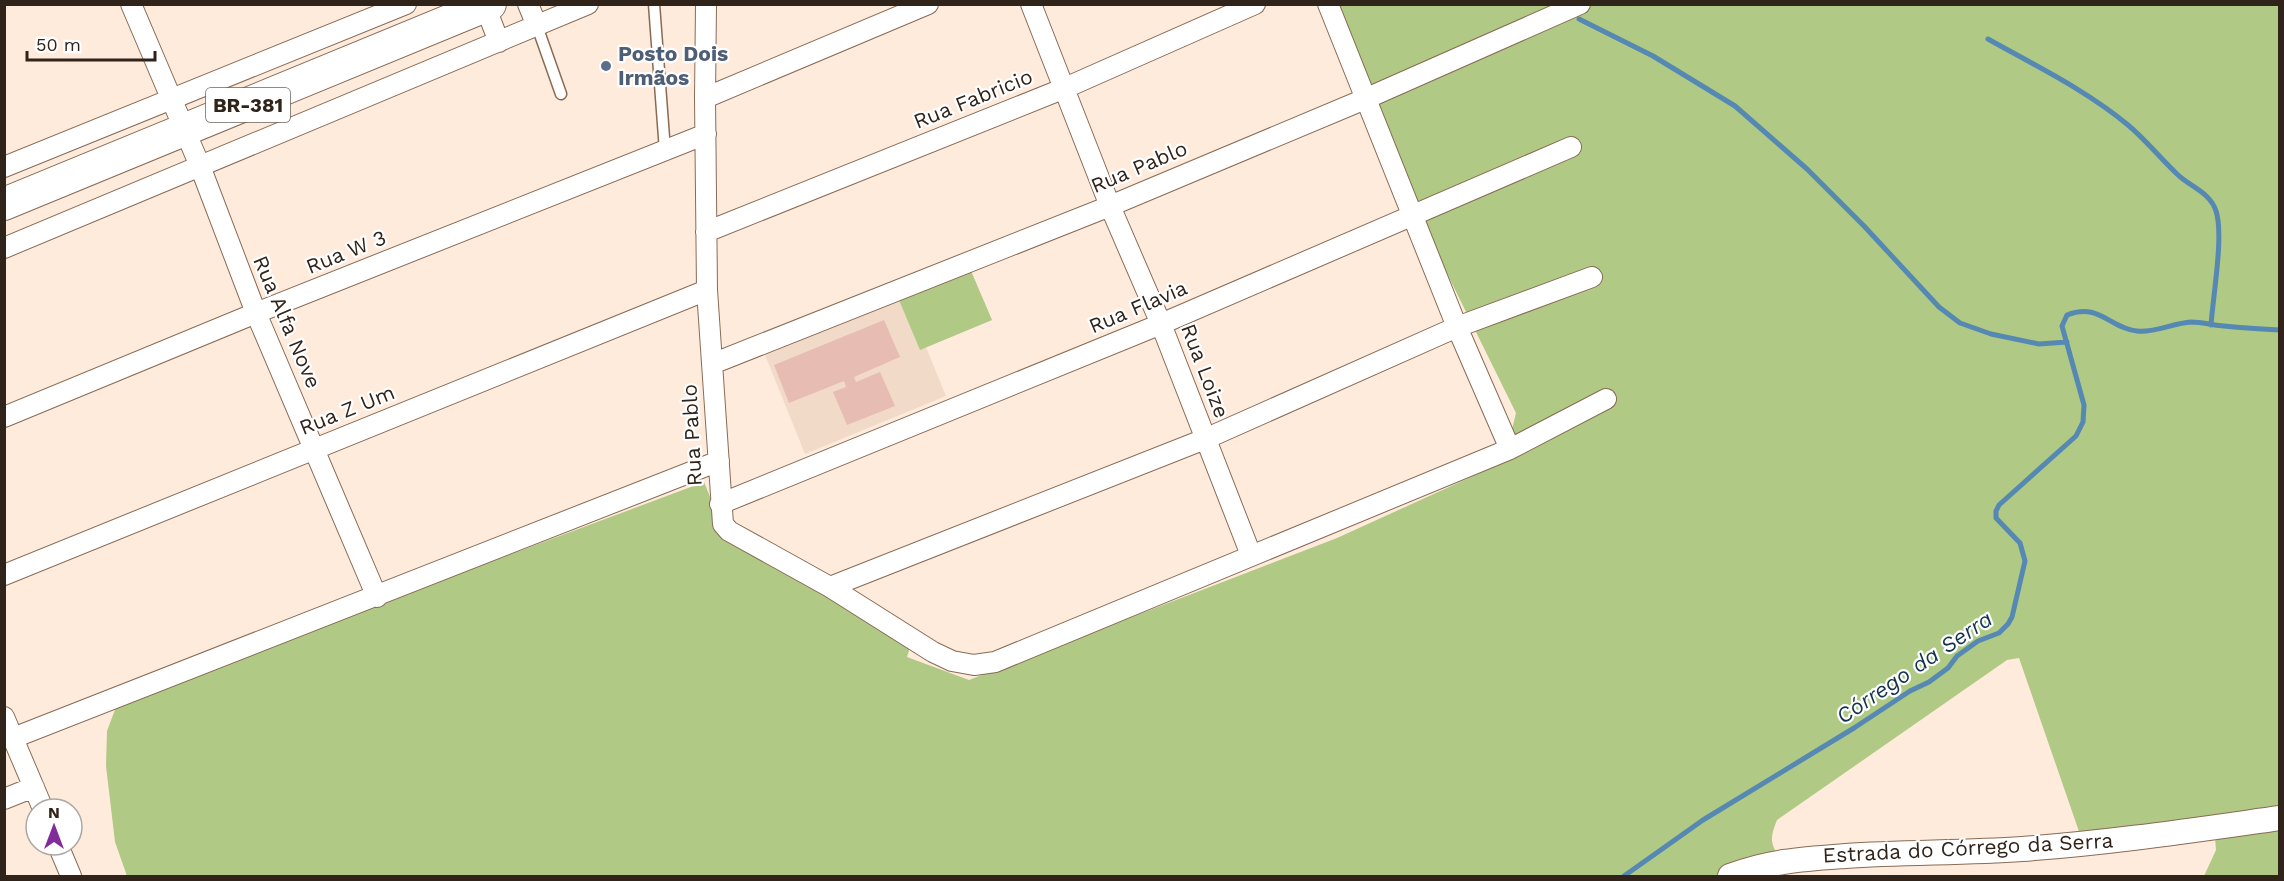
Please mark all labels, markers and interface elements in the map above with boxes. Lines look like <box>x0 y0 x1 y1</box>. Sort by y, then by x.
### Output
scale bar <box>27 24 154 62</box>
text: 50 m <box>36 34 81 55</box>
place label: Posto Dois Irmãos <box>618 41 728 90</box>
marker: Posto Dois Irmãos <box>599 59 613 73</box>
street label: Rua Fabricio <box>910 63 1036 134</box>
road number: BR-381 <box>206 88 290 122</box>
street label: Rua Pablo <box>1087 135 1191 198</box>
street label: Rua W 3 <box>302 224 389 279</box>
street label: Rua Alfa Nove <box>248 252 327 392</box>
street label: Rua Flavia <box>1085 275 1191 338</box>
street label: Rua Loize <box>1176 320 1235 421</box>
street label: Rua Z Um <box>296 379 398 440</box>
street label: Rua Pablo <box>676 383 707 487</box>
water label: Córrego da Serra <box>1832 606 1997 729</box>
north arrow <box>24 797 84 857</box>
text: N <box>48 803 60 822</box>
street label: Estrada do Córrego da Serra <box>1822 827 2114 868</box>

